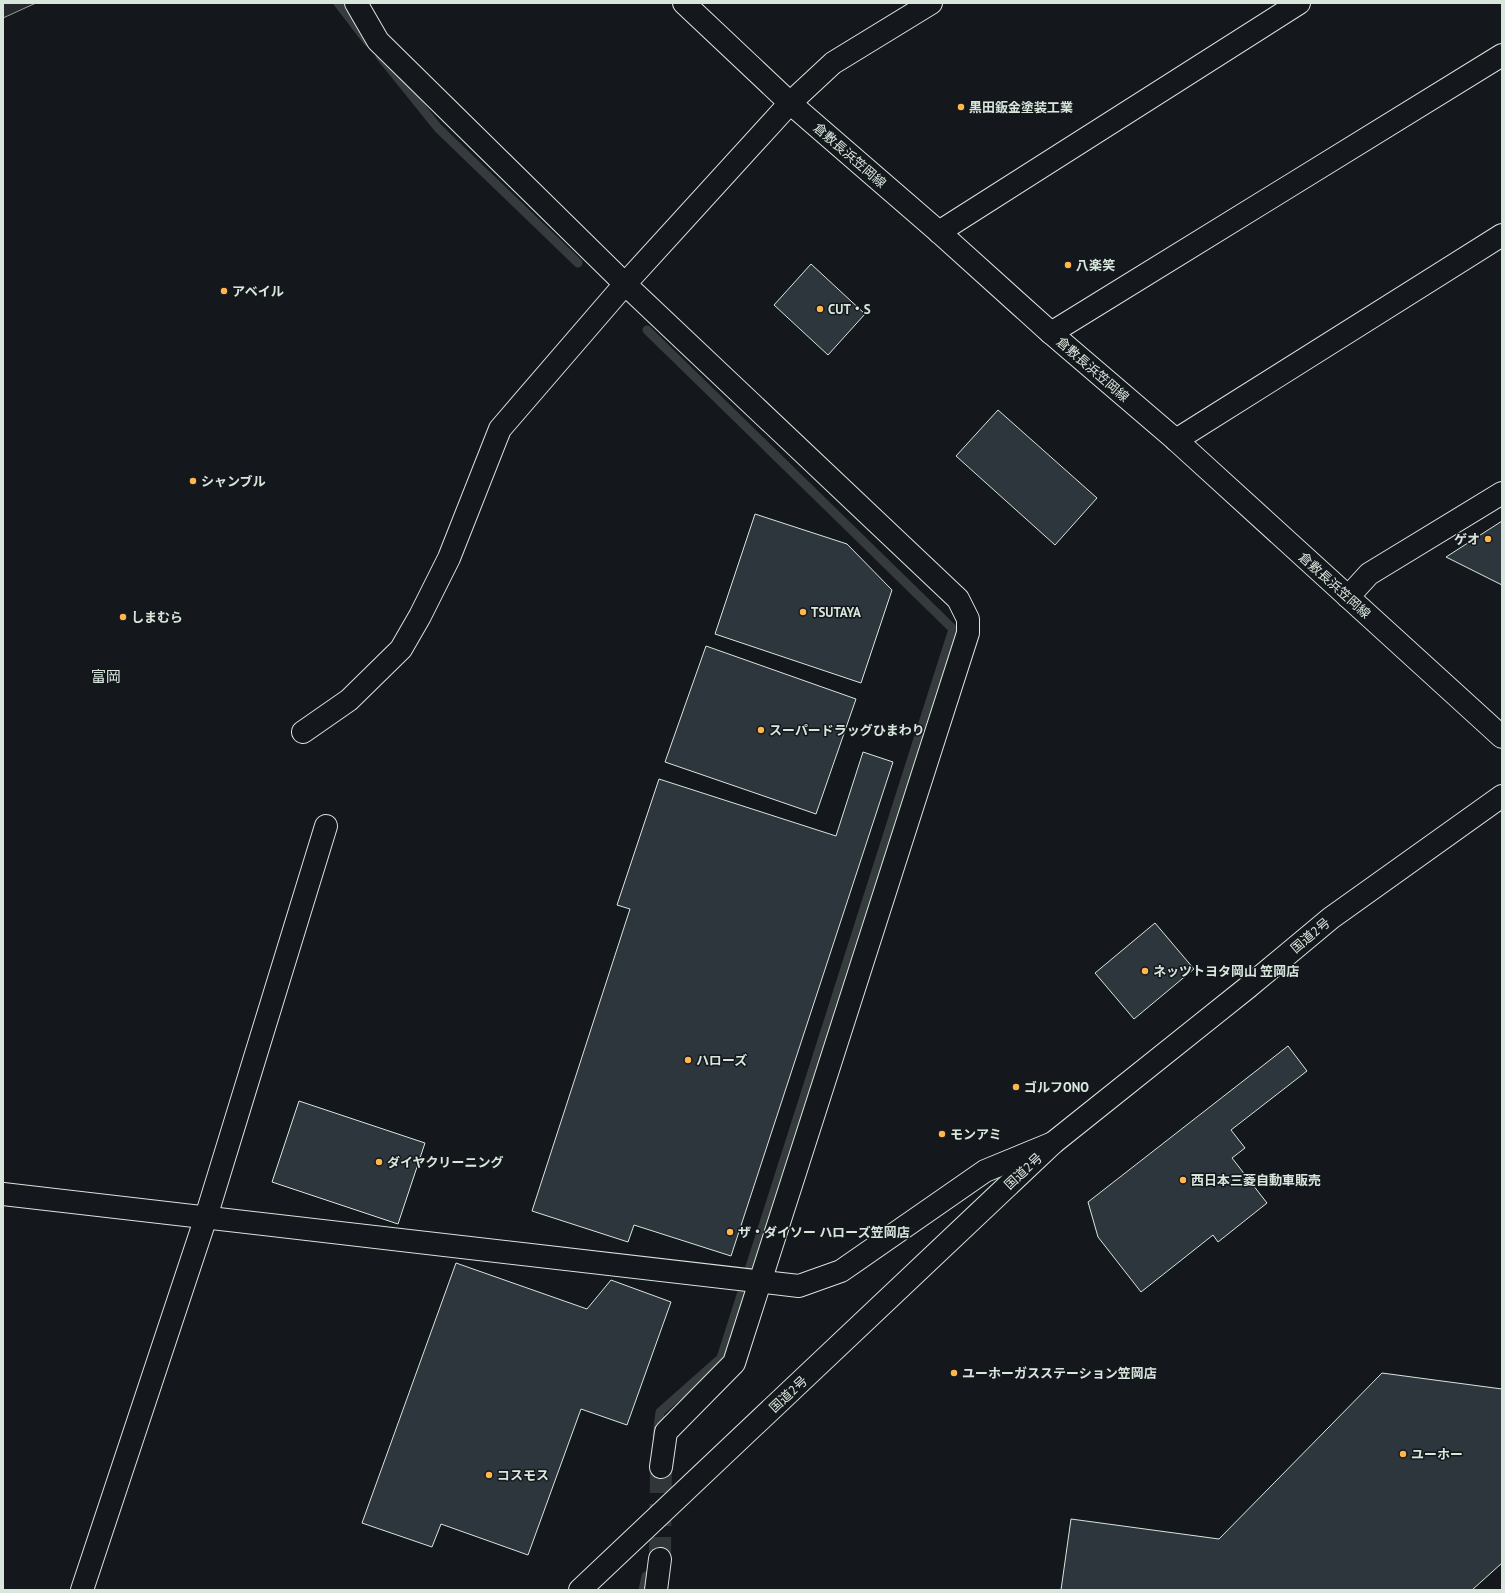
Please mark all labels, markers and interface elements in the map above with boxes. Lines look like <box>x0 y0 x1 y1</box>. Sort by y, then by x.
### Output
place label: 黒田鈑金塗装工業 <box>969 99 1073 116</box>
marker: 黒田鈑金塗装工業 <box>956 102 966 112</box>
street label: 倉敷長浜笠岡線 <box>810 119 890 192</box>
place label: 八楽笑 <box>1076 257 1115 274</box>
marker: 八楽笑 <box>1063 260 1073 270</box>
place label: アベイル <box>232 283 284 300</box>
marker: アベイル <box>219 286 229 296</box>
place label: CUT・S <box>828 301 871 318</box>
marker: CUT・S <box>815 304 825 314</box>
street label: 倉敷長浜笠岡線 <box>1053 333 1133 406</box>
place label: シャンブル <box>201 473 266 490</box>
marker: シャンブル <box>188 476 198 486</box>
place label: ゲオ <box>1454 531 1480 548</box>
marker: ゲオ <box>1483 534 1493 544</box>
street label: 倉敷長浜笠岡線 <box>1295 549 1374 622</box>
place label: TSUTAYA <box>811 604 861 621</box>
marker: TSUTAYA <box>798 607 808 617</box>
place label: しまむら <box>131 609 183 626</box>
marker: しまむら <box>118 612 128 622</box>
district label: 富岡 <box>91 667 121 686</box>
place label: スーパードラッグひまわり <box>769 722 925 739</box>
marker: スーパードラッグひまわり <box>756 725 766 735</box>
street label: 国道2号 <box>1287 914 1333 957</box>
place label: ネッツトヨタ岡山 笠岡店 <box>1153 963 1299 980</box>
marker: ネッツトヨタ岡山 笠岡店 <box>1140 966 1150 976</box>
place label: ハローズ <box>696 1052 747 1069</box>
marker: ハローズ <box>683 1055 693 1065</box>
place label: ゴルフONO <box>1024 1079 1089 1096</box>
marker: ゴルフONO <box>1011 1082 1021 1092</box>
place label: モンアミ <box>950 1126 1002 1143</box>
marker: モンアミ <box>937 1129 947 1139</box>
street label: 国道2号 <box>1001 1149 1046 1193</box>
place label: ダイヤクリーニング <box>387 1154 504 1171</box>
marker: ダイヤクリーニング <box>374 1157 384 1167</box>
place label: 西日本三菱自動車販売 <box>1191 1172 1321 1189</box>
marker: 西日本三菱自動車販売 <box>1178 1175 1188 1185</box>
place label: ザ・ダイソー ハローズ笠岡店 <box>738 1224 910 1241</box>
marker: ザ・ダイソー ハローズ笠岡店 <box>725 1227 735 1237</box>
place label: ユーホーガスステーション笠岡店 <box>962 1365 1157 1382</box>
marker: ユーホーガスステーション笠岡店 <box>949 1368 959 1378</box>
street label: 国道2号 <box>766 1372 811 1416</box>
place label: ユーホー <box>1411 1446 1463 1463</box>
marker: ユーホー <box>1398 1449 1408 1459</box>
place label: コスモス <box>497 1467 549 1484</box>
marker: コスモス <box>484 1470 494 1480</box>

